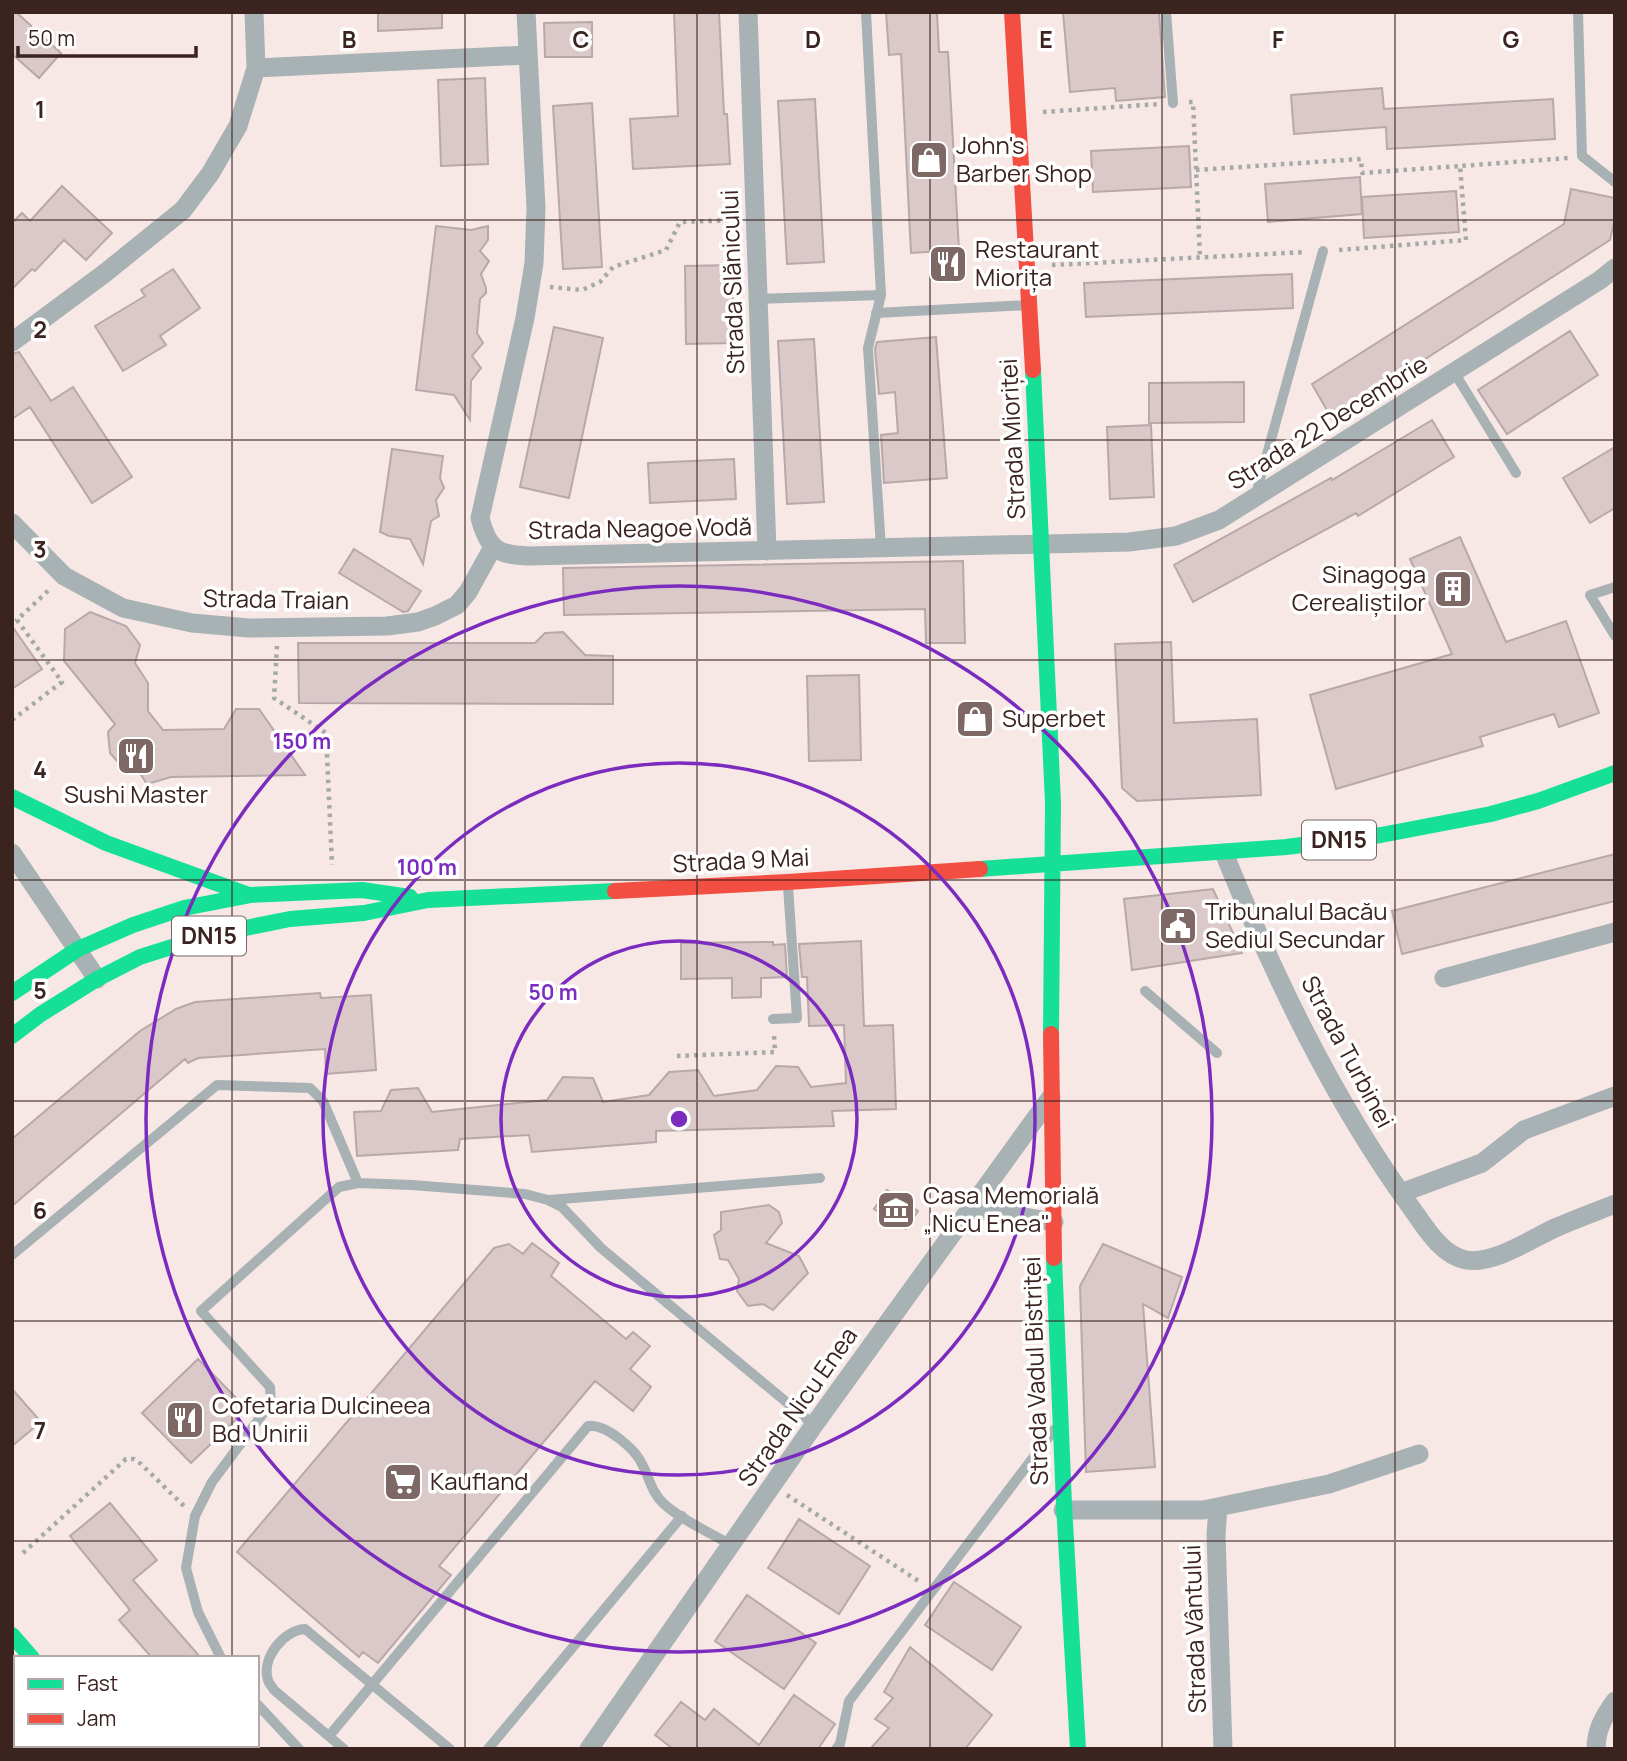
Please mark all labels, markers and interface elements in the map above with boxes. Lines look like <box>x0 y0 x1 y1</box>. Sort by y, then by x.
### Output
scale bar <box>18 14 196 58</box>
text: B <box>342 23 356 55</box>
text: C <box>573 23 590 55</box>
text: D <box>805 23 821 55</box>
text: E <box>1039 23 1053 55</box>
text: F <box>1272 23 1284 55</box>
text: G <box>1503 23 1520 55</box>
text: 50 m <box>28 24 75 52</box>
text: 1 <box>35 93 45 125</box>
place label: John's Barber Shop <box>956 128 1092 189</box>
shop icon: John's Barber Shop <box>908 139 950 181</box>
street label: Strada Slănicului <box>712 189 751 375</box>
place label: Restaurant Miorița <box>975 232 1099 293</box>
restaurant icon: Restaurant Miorița <box>927 243 969 285</box>
text: 2 <box>33 313 47 345</box>
street label: Strada 22 Decembrie <box>1221 347 1433 497</box>
street label: Strada Mioriței <box>991 358 1032 520</box>
street label: Strada Neagoe Vodă <box>528 509 752 546</box>
text: 3 <box>33 533 47 565</box>
place label: Sinagoga Cerealiștilor <box>1292 557 1426 618</box>
building icon: Sinagoga Cerealiștilor <box>1432 568 1474 610</box>
street label: Strada Traian <box>203 581 349 616</box>
shop icon: Superbet <box>954 698 996 740</box>
place label: Superbet <box>1002 701 1106 734</box>
text: 150 m <box>273 727 331 755</box>
restaurant icon: Sushi Master <box>115 735 157 777</box>
text: 4 <box>33 753 47 785</box>
place label: Sushi Master <box>64 777 208 810</box>
road number: DN15 <box>1302 820 1376 860</box>
street label: Strada 9 Mai <box>672 839 810 880</box>
text: 100 m <box>397 853 457 881</box>
place label: Tribunalul Bacău Sediul Secundar <box>1205 894 1388 955</box>
public building icon: Tribunalul Bacău Sediul Secundar <box>1157 905 1199 947</box>
road number: DN15 <box>172 917 246 956</box>
street label: Strada Turbinei <box>1294 969 1402 1133</box>
text: 5 <box>33 974 47 1006</box>
text: 50 m <box>528 978 578 1006</box>
centre of rings <box>667 1107 691 1131</box>
place label: Casa Memorială „Nicu Enea" <box>923 1178 1099 1239</box>
museum icon: Casa Memorială „Nicu Enea" <box>875 1189 917 1231</box>
text: 6 <box>33 1194 47 1226</box>
street label: Strada Vadul Bistriței <box>1014 1256 1055 1486</box>
street label: Strada Nicu Enea <box>729 1320 864 1492</box>
place label: Cofetaria Dulcineea Bd. Unirii <box>212 1388 431 1449</box>
restaurant icon: Cofetaria Dulcineea Bd. Unirii <box>164 1399 206 1441</box>
text: 7 <box>34 1414 46 1446</box>
supermarket icon: Kaufland <box>382 1461 424 1503</box>
place label: Kaufland <box>430 1464 529 1497</box>
street label: Strada Vântului <box>1174 1544 1213 1714</box>
legend <box>14 1656 259 1747</box>
text: Fast <box>77 1669 118 1697</box>
text: Jam <box>77 1704 116 1732</box>

